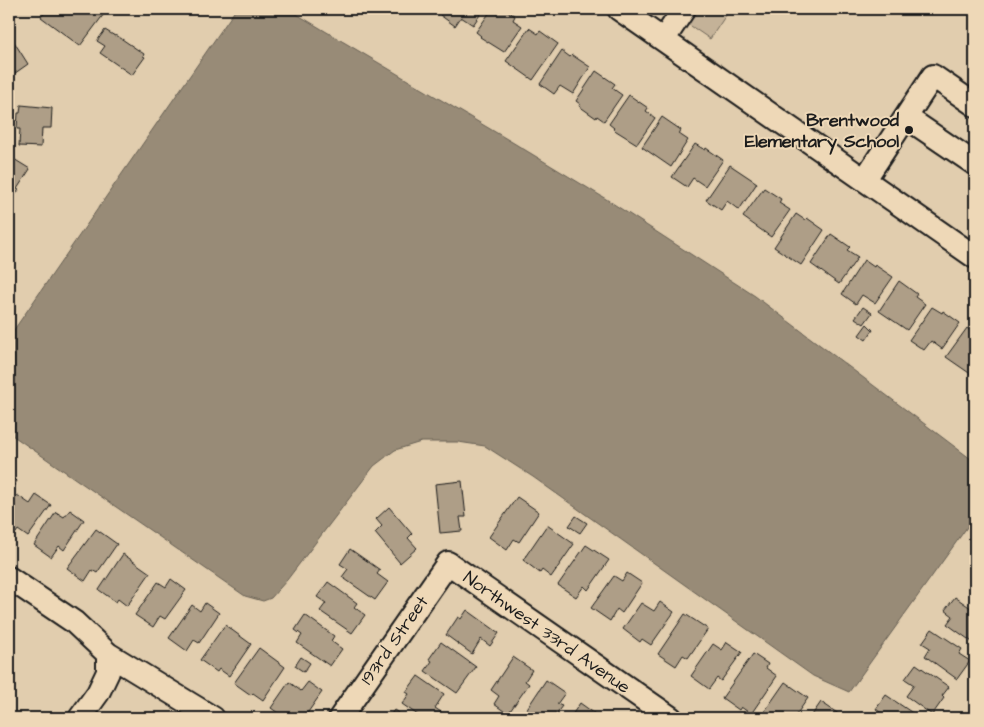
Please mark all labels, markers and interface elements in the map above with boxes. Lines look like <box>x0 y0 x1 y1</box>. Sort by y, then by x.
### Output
place label: Brentwood Elementary School <box>745 108 900 155</box>
marker: Brentwood Elementary School <box>903 124 915 136</box>
street label: Northwest 33rd Avenue <box>458 565 635 700</box>
street label: 193rd Street <box>354 590 435 690</box>

